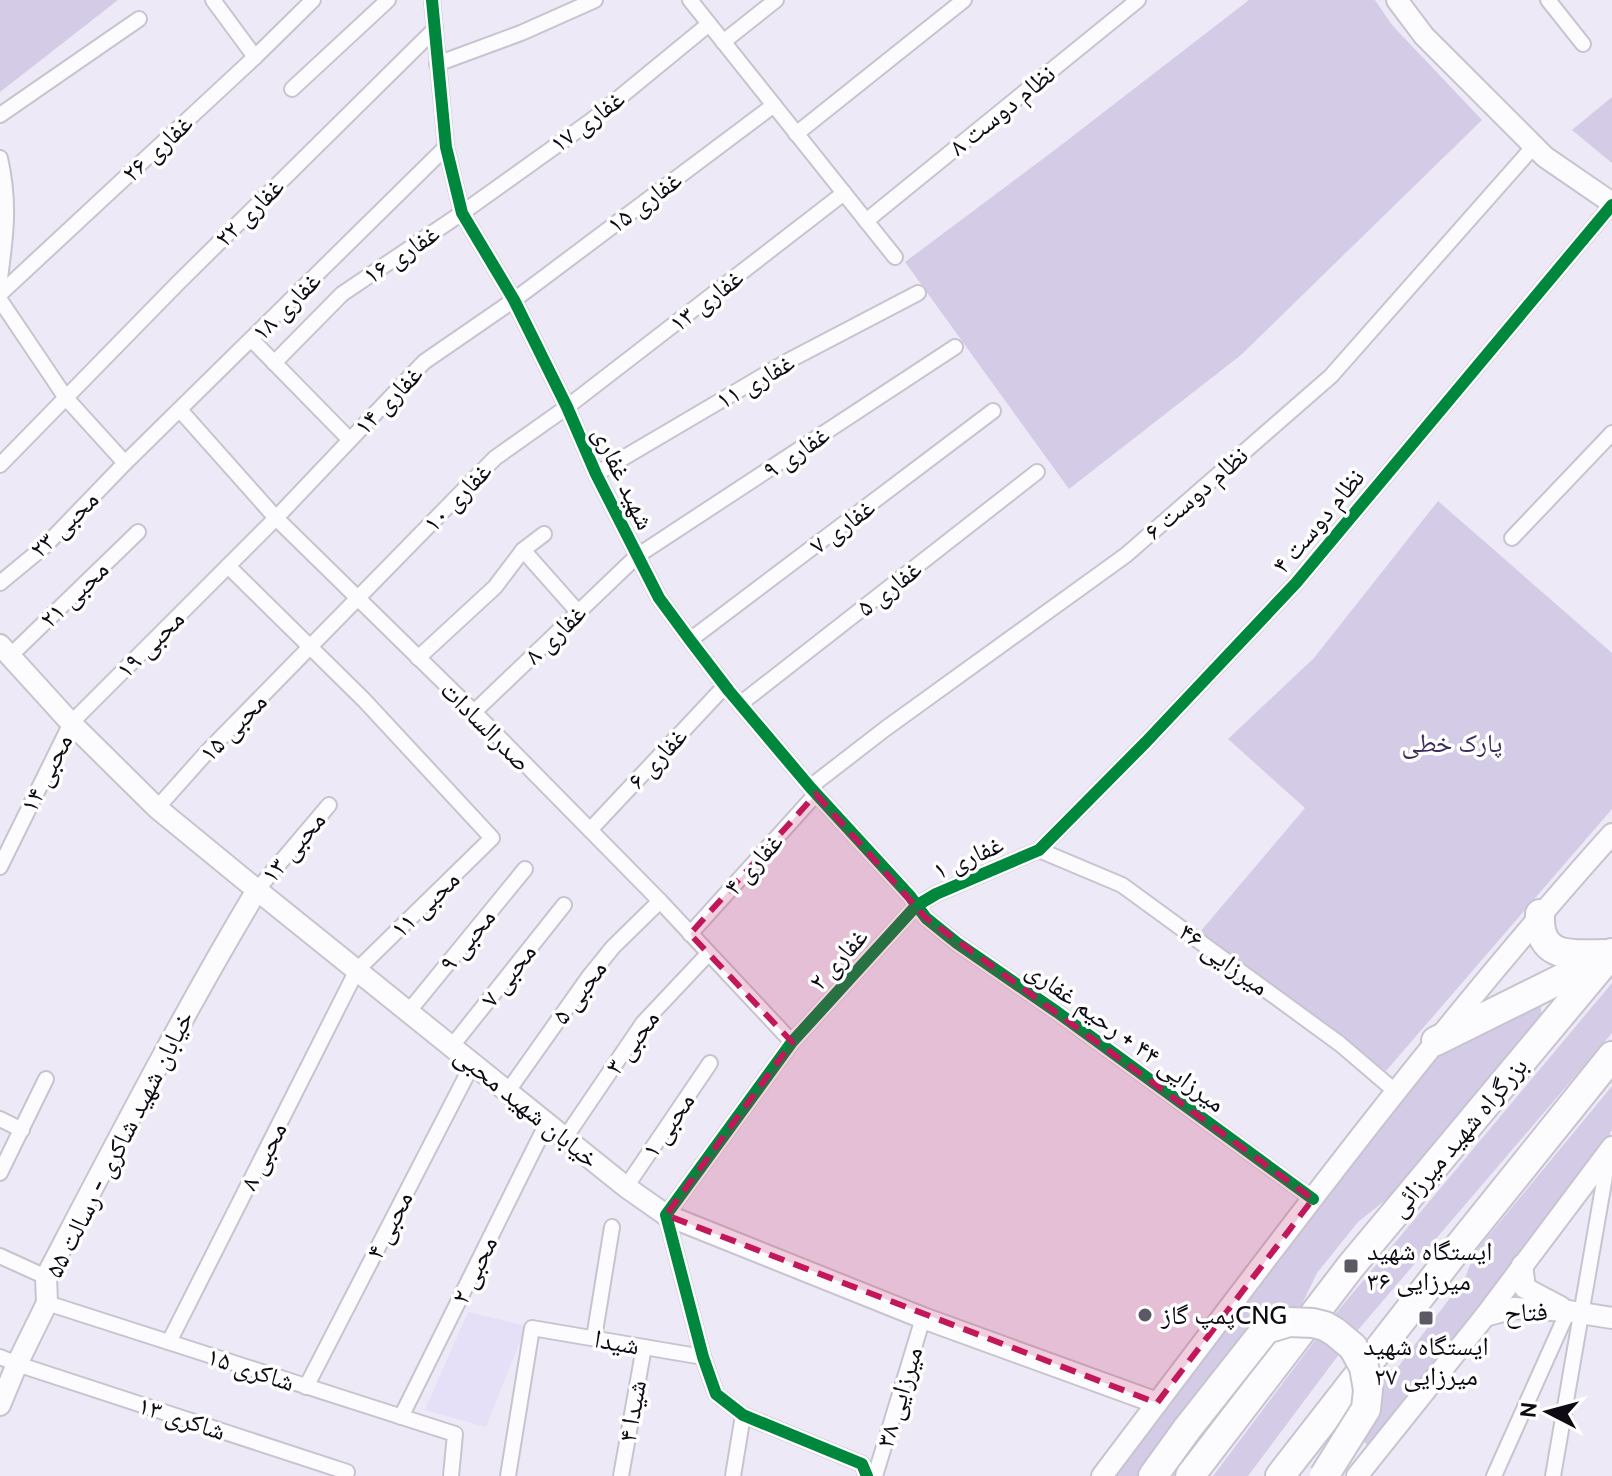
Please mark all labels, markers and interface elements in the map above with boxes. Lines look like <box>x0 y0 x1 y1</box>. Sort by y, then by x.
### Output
street label: نظام دوست ۸ <box>942 57 1063 164</box>
street label: غفاری ۱۷ <box>543 83 631 159</box>
street label: غفاری ۲۶ <box>115 107 199 189</box>
street label: غفاری ۱۵ <box>600 164 688 240</box>
street label: غفاری ۲۲ <box>208 171 290 253</box>
street label: غفاری ۱۶ <box>357 217 445 291</box>
street label: غفاری ۱۳ <box>663 261 749 339</box>
street label: غفاری ۱۸ <box>245 265 327 347</box>
street label: غفاری ۱۱ <box>710 346 800 416</box>
street label: غفاری ۱۴ <box>347 358 429 442</box>
street label: غفاری ۹ <box>757 418 835 486</box>
street label: شهید غفاری <box>586 421 662 535</box>
street label: نظام دوست ۶ <box>1137 439 1256 548</box>
street label: غفاری ۱۰ <box>416 455 498 539</box>
street label: نظام دوست ۴ <box>1265 462 1373 581</box>
street label: محبی ۲۳ <box>23 483 105 565</box>
street label: غفاری ۷ <box>803 491 881 561</box>
street label: محبی ۲۱ <box>33 553 115 635</box>
street label: غفاری ۵ <box>850 553 928 623</box>
street label: غفاری ۸ <box>517 597 593 671</box>
street label: محبی ۱۹ <box>109 603 191 685</box>
street label: صدرالسادات <box>434 674 538 778</box>
street label: محبی ۱۵ <box>192 686 274 768</box>
street label: غفاری ۶ <box>620 720 694 796</box>
park label: پارک خطی <box>1402 727 1502 759</box>
street label: محبی ۱۴ <box>13 728 79 818</box>
street label: محبی ۱۳ <box>254 805 332 889</box>
street label: غفاری ۴ <box>717 826 789 902</box>
street label: غفاری ۱ <box>928 827 1008 887</box>
street label: محبی ۱۱ <box>384 863 466 945</box>
street label: محبی ۹ <box>432 902 502 978</box>
street label: میرزایی ۴۶ <box>1173 916 1275 1002</box>
street label: غفاری ۲ <box>802 921 874 997</box>
street label: محبی ۷ <box>473 937 543 1013</box>
street label: میرزایی ۴۴ + رحیم غفاری <box>1020 953 1232 1120</box>
street label: محبی ۵ <box>545 954 613 1030</box>
street label: محبی ۳ <box>598 1003 666 1081</box>
street label: خیابان شهید شاکری - رسالت ۵۵ <box>38 1005 200 1283</box>
street label: خیابان شهید محبی <box>448 1039 606 1175</box>
street label: بزرگراه شهید میرزائی <box>1382 1050 1534 1224</box>
street label: محبی ۱ <box>635 1086 701 1164</box>
street label: محبی ۸ <box>232 1117 294 1195</box>
street label: محبی ۴ <box>358 1186 420 1264</box>
street label: محبی ۲ <box>444 1231 504 1309</box>
place label: ایستگاه شهید میرزایی ۳۶ <box>1367 1235 1492 1297</box>
marker: ایستگاه شهید میرزایی ۳۶ <box>1342 1257 1360 1275</box>
street label: فتاح <box>1503 1295 1549 1329</box>
place label: پمپ گازCNG <box>1160 1299 1287 1331</box>
marker: پمپ گازCNG <box>1136 1306 1154 1324</box>
marker: ایستگاه شهید میرزایی ۲۷ <box>1417 1309 1435 1327</box>
street label: شیدا <box>592 1322 642 1362</box>
place label: ایستگاه شهید میرزایی ۲۷ <box>1363 1330 1489 1392</box>
street label: شاکری ۱۵ <box>203 1340 299 1398</box>
street label: میرزایی ۳۸ <box>869 1343 929 1451</box>
north arrow <box>1508 1372 1588 1452</box>
street label: شیدا ۴ <box>611 1377 653 1445</box>
street label: شاکری ۱۳ <box>134 1389 230 1447</box>
text: N <box>1514 1401 1543 1419</box>

